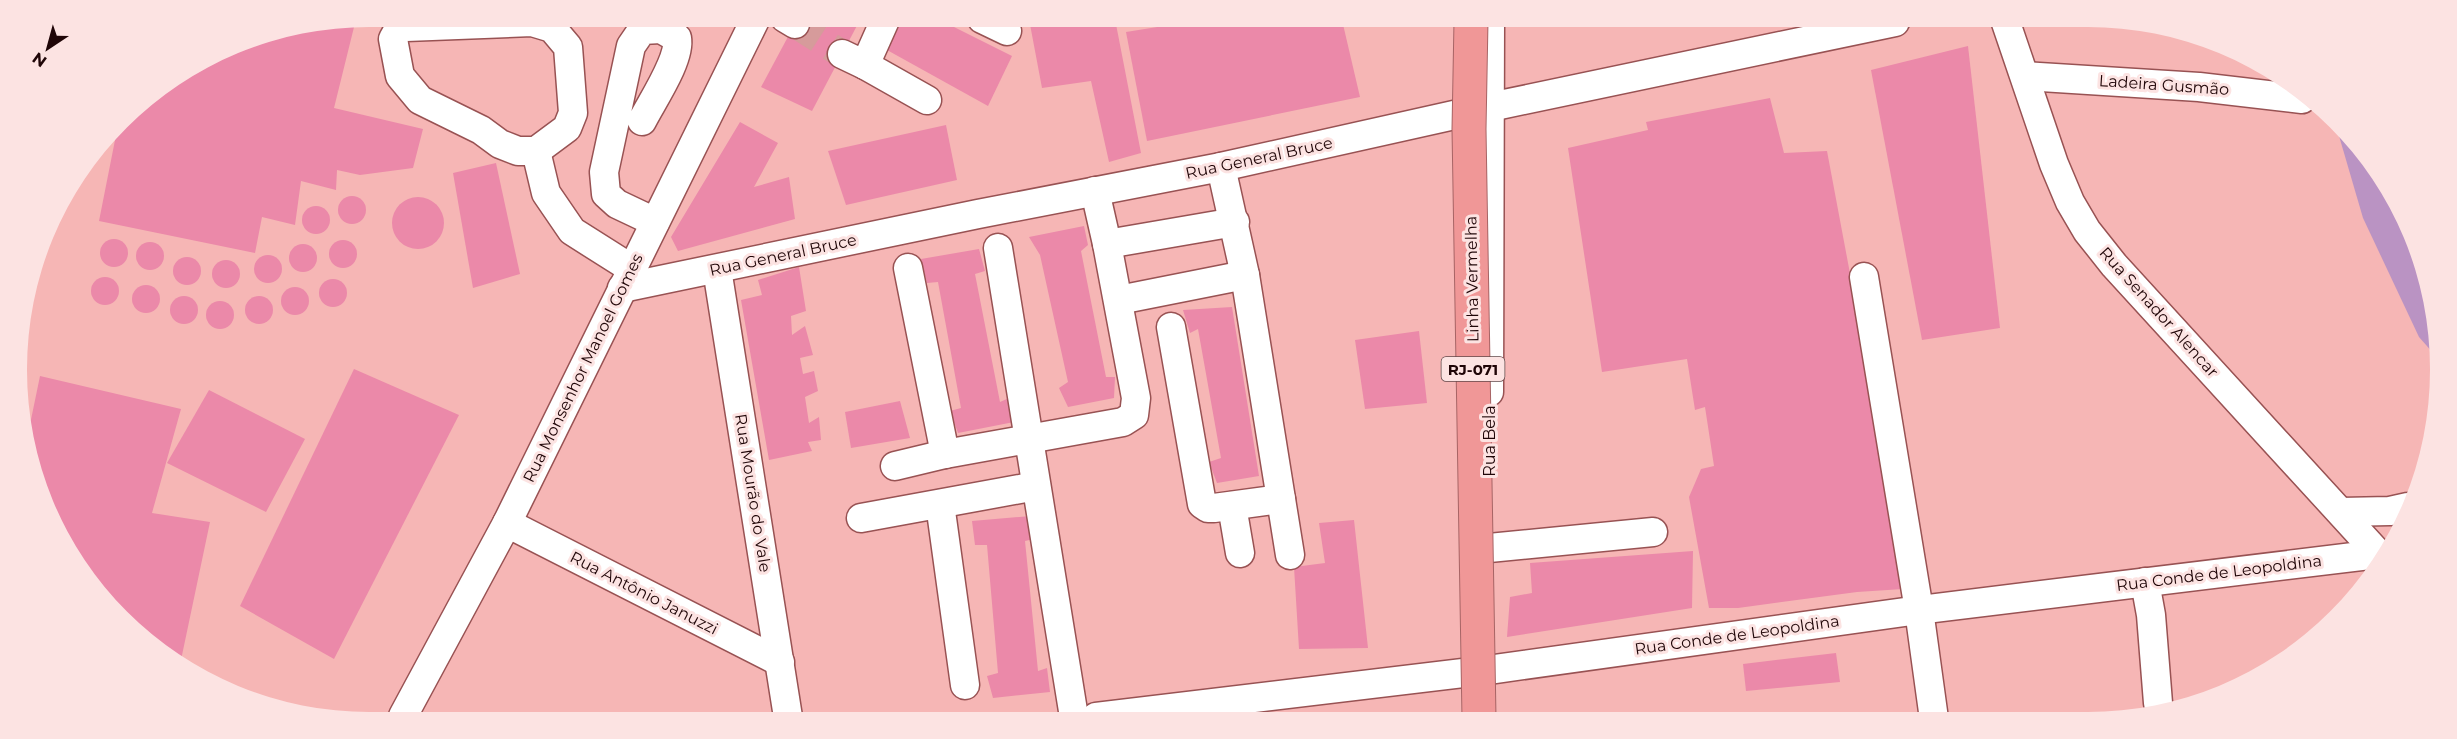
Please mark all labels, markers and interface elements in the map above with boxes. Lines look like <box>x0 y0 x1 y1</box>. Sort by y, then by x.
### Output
north arrow <box>18 18 78 78</box>
text: N <box>29 48 50 71</box>
street label: Ladeira Gusmão <box>2098 71 2230 99</box>
street label: Rua General Bruce <box>1184 133 1334 183</box>
street label: Linha Vermelha <box>1461 216 1483 342</box>
street label: Rua General Bruce <box>708 230 858 280</box>
street label: Rua Senador Alencar <box>2096 243 2222 381</box>
street label: Rua Monsenhor Manoel Gomes <box>519 250 647 486</box>
road number: RJ-071 <box>1442 357 1504 381</box>
street label: Rua Bela <box>1480 405 1499 477</box>
street label: Rua Mourão do Vale <box>731 412 775 574</box>
street label: Rua Antônio Januzzi <box>567 547 721 639</box>
street label: Rua Conde de Leopoldina <box>2115 551 2323 595</box>
street label: Rua Conde de Leopoldina <box>1633 611 1841 659</box>

